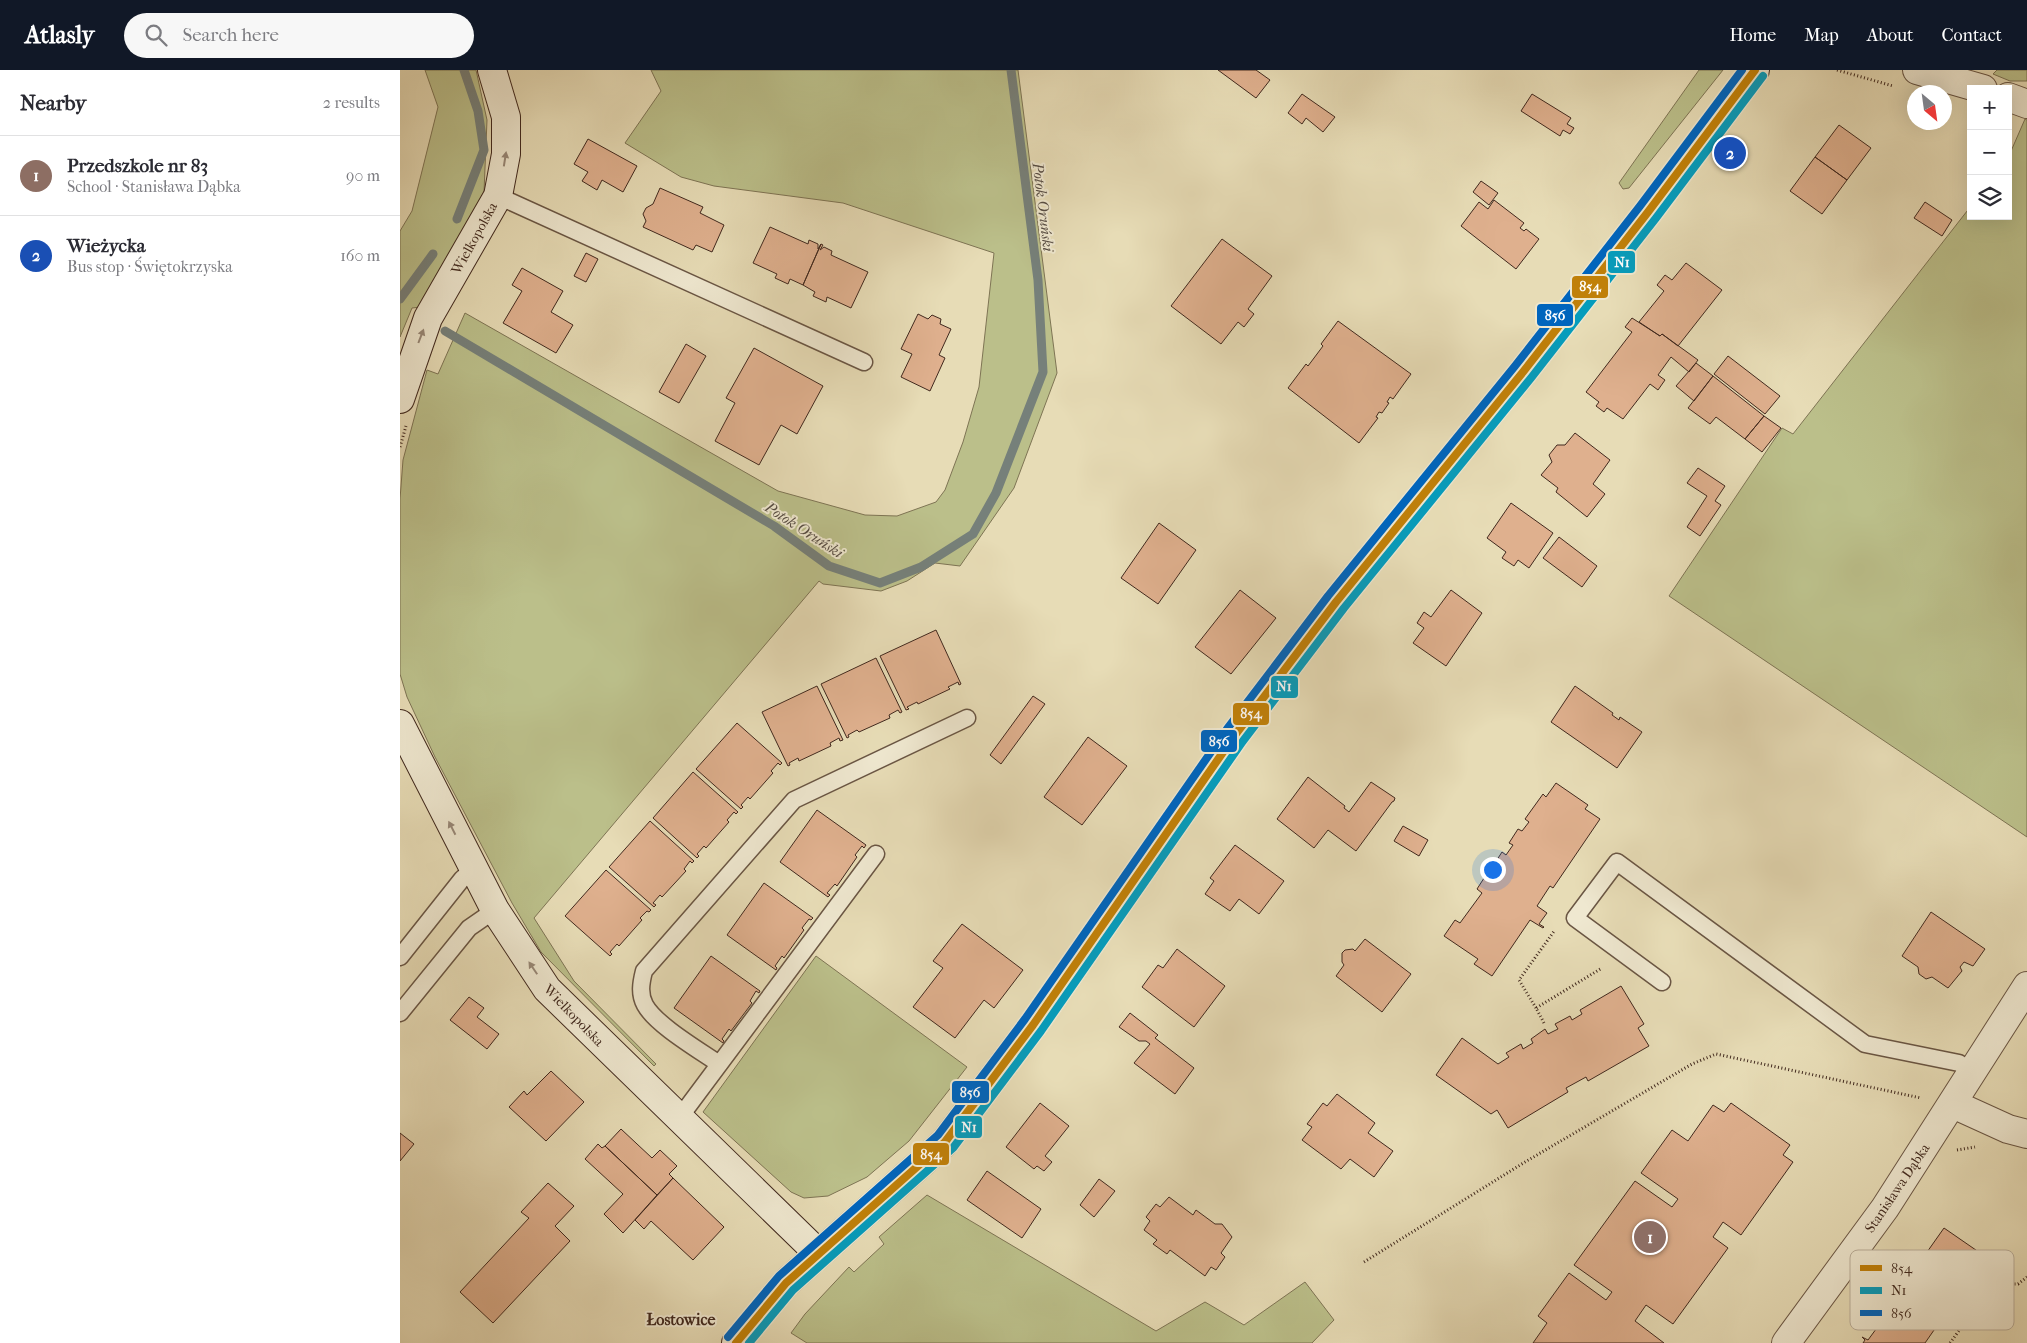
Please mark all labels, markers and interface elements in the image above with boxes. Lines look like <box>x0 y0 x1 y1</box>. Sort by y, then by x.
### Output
search box <box>124 13 474 58</box>
text: Atlasly <box>25 21 94 49</box>
icon: search <box>142 21 170 49</box>
text: Search here <box>182 24 279 46</box>
text: Home <box>1729 25 1776 46</box>
text: Map <box>1804 25 1839 46</box>
text: About <box>1867 25 1913 46</box>
text: Contact <box>1941 25 2002 46</box>
north arrow <box>1907 85 1952 130</box>
map controls <box>1967 85 2012 220</box>
button: + <box>1967 85 2012 130</box>
text: Nearby <box>20 91 86 115</box>
text: 2 results <box>323 93 380 112</box>
button: − <box>1967 130 2012 175</box>
pin: 2 <box>1714 134 1746 172</box>
one-way arrow <box>501 151 509 167</box>
text: Przedszkole nr 83 <box>67 155 208 177</box>
water label: Potok Oruński <box>1028 161 1058 254</box>
text: 1 <box>33 166 39 185</box>
text: 90 m <box>346 166 380 185</box>
button: layers <box>1967 175 2012 220</box>
text: School · Stanisława Dąbka <box>67 177 241 196</box>
street label: Wielkopolska <box>447 199 501 278</box>
text: Wieżycka <box>67 235 145 257</box>
text: 2 <box>32 246 40 265</box>
text: 160 m <box>340 246 380 265</box>
line badge: N1 <box>1607 250 1636 274</box>
text: N1 <box>1614 254 1630 271</box>
text: Bus stop · Świętokrzyska <box>67 257 233 276</box>
line badge: 854 <box>1571 275 1609 299</box>
text: 854 <box>1579 278 1601 295</box>
line badge: 856 <box>1536 303 1574 327</box>
text: 856 <box>1545 307 1566 324</box>
one-way arrow <box>418 329 426 343</box>
water label: Potok Oruński <box>761 498 848 563</box>
line badge: N1 <box>1270 675 1299 699</box>
text: N1 <box>1276 678 1292 695</box>
line badge: 854 <box>1232 702 1270 726</box>
text: 854 <box>1240 705 1262 722</box>
line badge: 856 <box>1200 729 1238 753</box>
text: 856 <box>1209 733 1230 750</box>
one-way arrow <box>448 820 456 835</box>
your location <box>1480 857 1506 883</box>
one-way arrow <box>528 962 538 975</box>
street label: Wielkopolska <box>539 980 608 1050</box>
line badge: 856 <box>951 1080 990 1104</box>
text: 856 <box>960 1084 981 1101</box>
line badge: N1 <box>954 1115 983 1139</box>
text: N1 <box>961 1119 977 1136</box>
street label: Stanisława Dąbka <box>1861 1140 1934 1236</box>
line badge: 854 <box>912 1142 950 1166</box>
text: 854 <box>920 1146 942 1163</box>
pin: 1 <box>1634 1218 1666 1256</box>
legend <box>1850 1250 2014 1330</box>
text: 854 <box>1891 1260 1913 1277</box>
text: N1 <box>1891 1282 1907 1299</box>
text: 856 <box>1891 1305 1912 1322</box>
district label: Łostowice <box>647 1310 715 1329</box>

